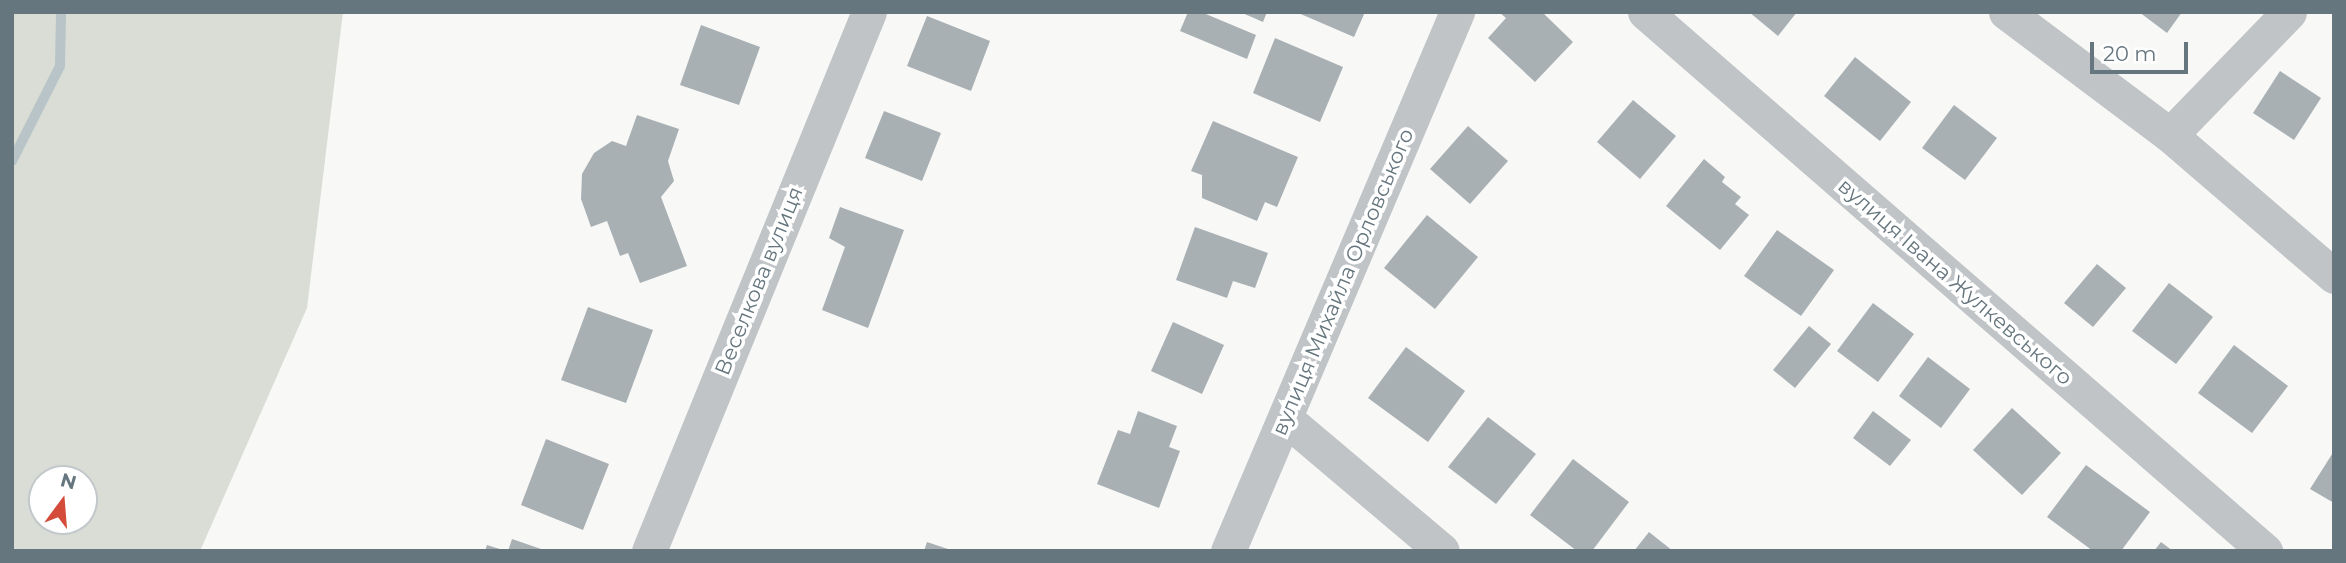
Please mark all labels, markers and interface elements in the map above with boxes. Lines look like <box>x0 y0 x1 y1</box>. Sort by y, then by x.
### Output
scale bar <box>2094 28 2192 72</box>
text: 20 m <box>2103 41 2157 66</box>
street label: вулиця Михайла Орловського <box>1267 125 1419 439</box>
street label: вулиця Івана Жулкевського <box>1833 173 2077 391</box>
street label: Веселкова вулиця <box>710 183 808 379</box>
north arrow <box>28 465 98 535</box>
text: N <box>58 468 79 494</box>

